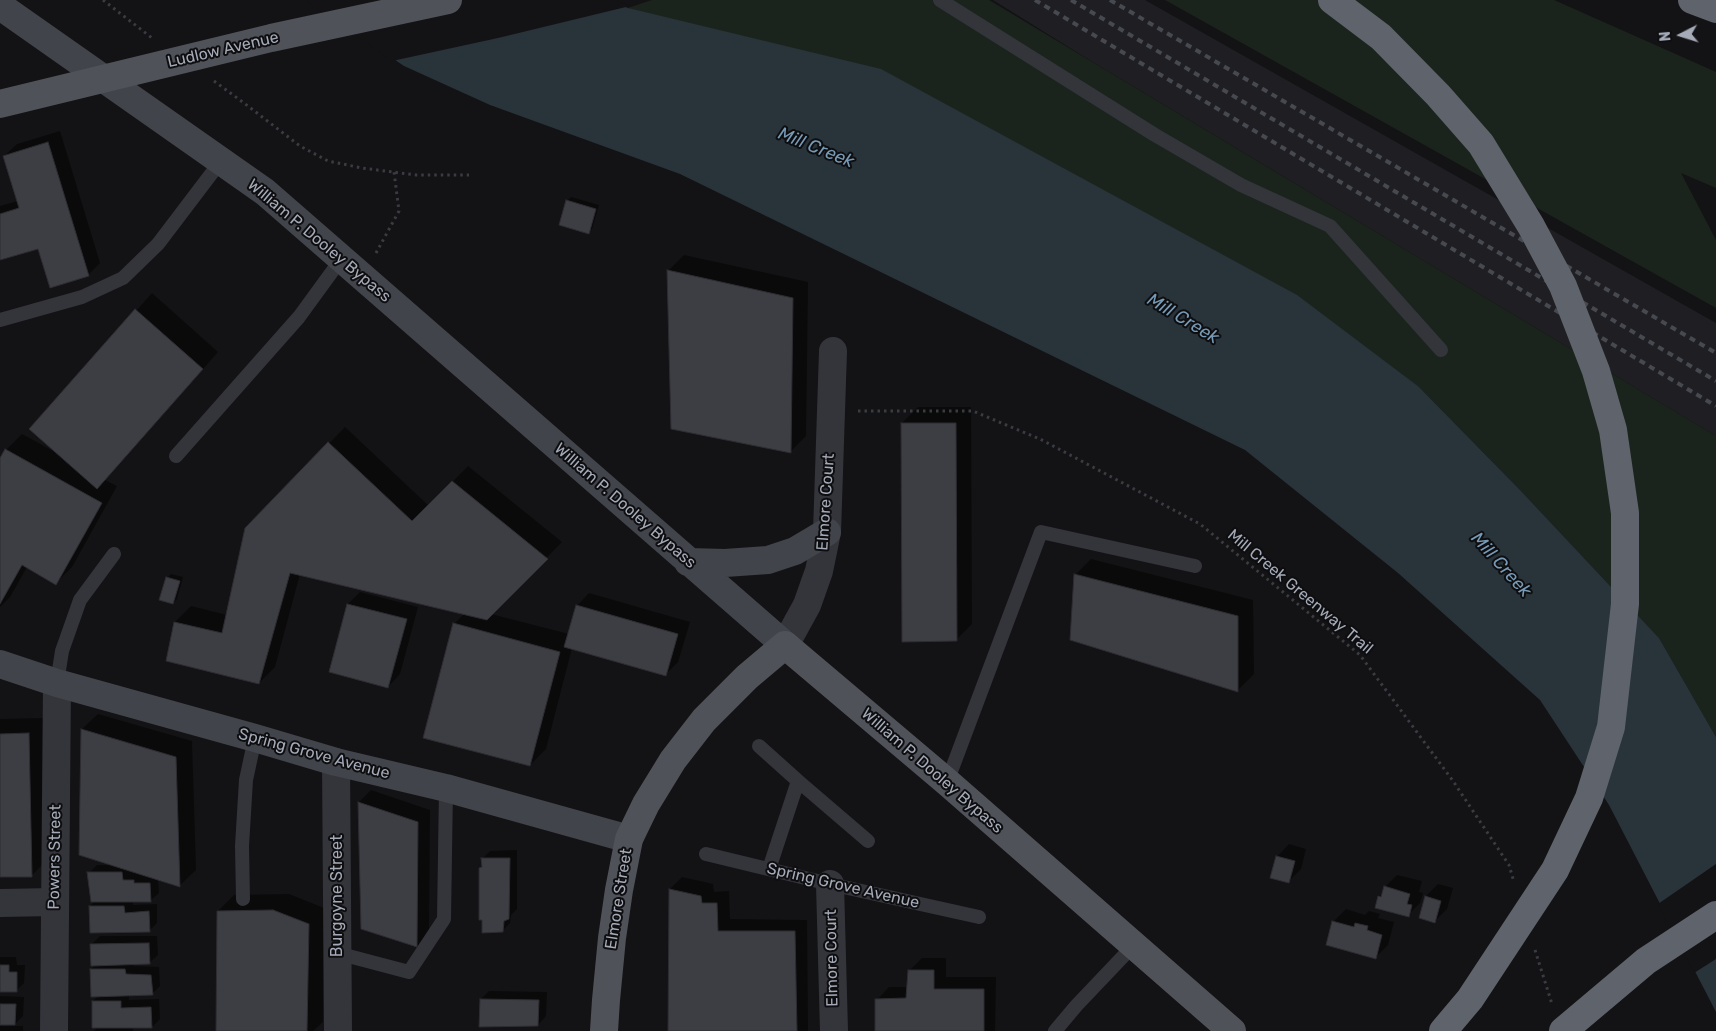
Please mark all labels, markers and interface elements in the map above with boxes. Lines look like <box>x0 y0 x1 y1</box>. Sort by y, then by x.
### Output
north arrow <box>1656 10 1706 60</box>
street label: Ludlow Avenue <box>166 28 280 72</box>
text: N <box>1657 31 1674 42</box>
water label: Mill Creek <box>775 123 857 173</box>
street label: William P. Dooley Bypass <box>243 175 395 307</box>
water label: Mill Creek <box>1143 289 1223 349</box>
street label: William P. Dooley Bypass <box>550 439 700 573</box>
street label: Elmore Court <box>813 453 839 551</box>
street label: Mill Creek Greenway Trail <box>1223 526 1377 658</box>
water label: Mill Creek <box>1466 528 1536 602</box>
street label: William P. Dooley Bypass <box>857 704 1007 838</box>
street label: Spring Grove Avenue <box>236 725 392 783</box>
street label: Powers Street <box>44 804 66 910</box>
street label: Burgoyne Street <box>327 835 347 957</box>
street label: Elmore Street <box>602 847 636 951</box>
street label: Spring Grove Avenue <box>765 859 921 913</box>
street label: Elmore Court <box>822 909 842 1007</box>

